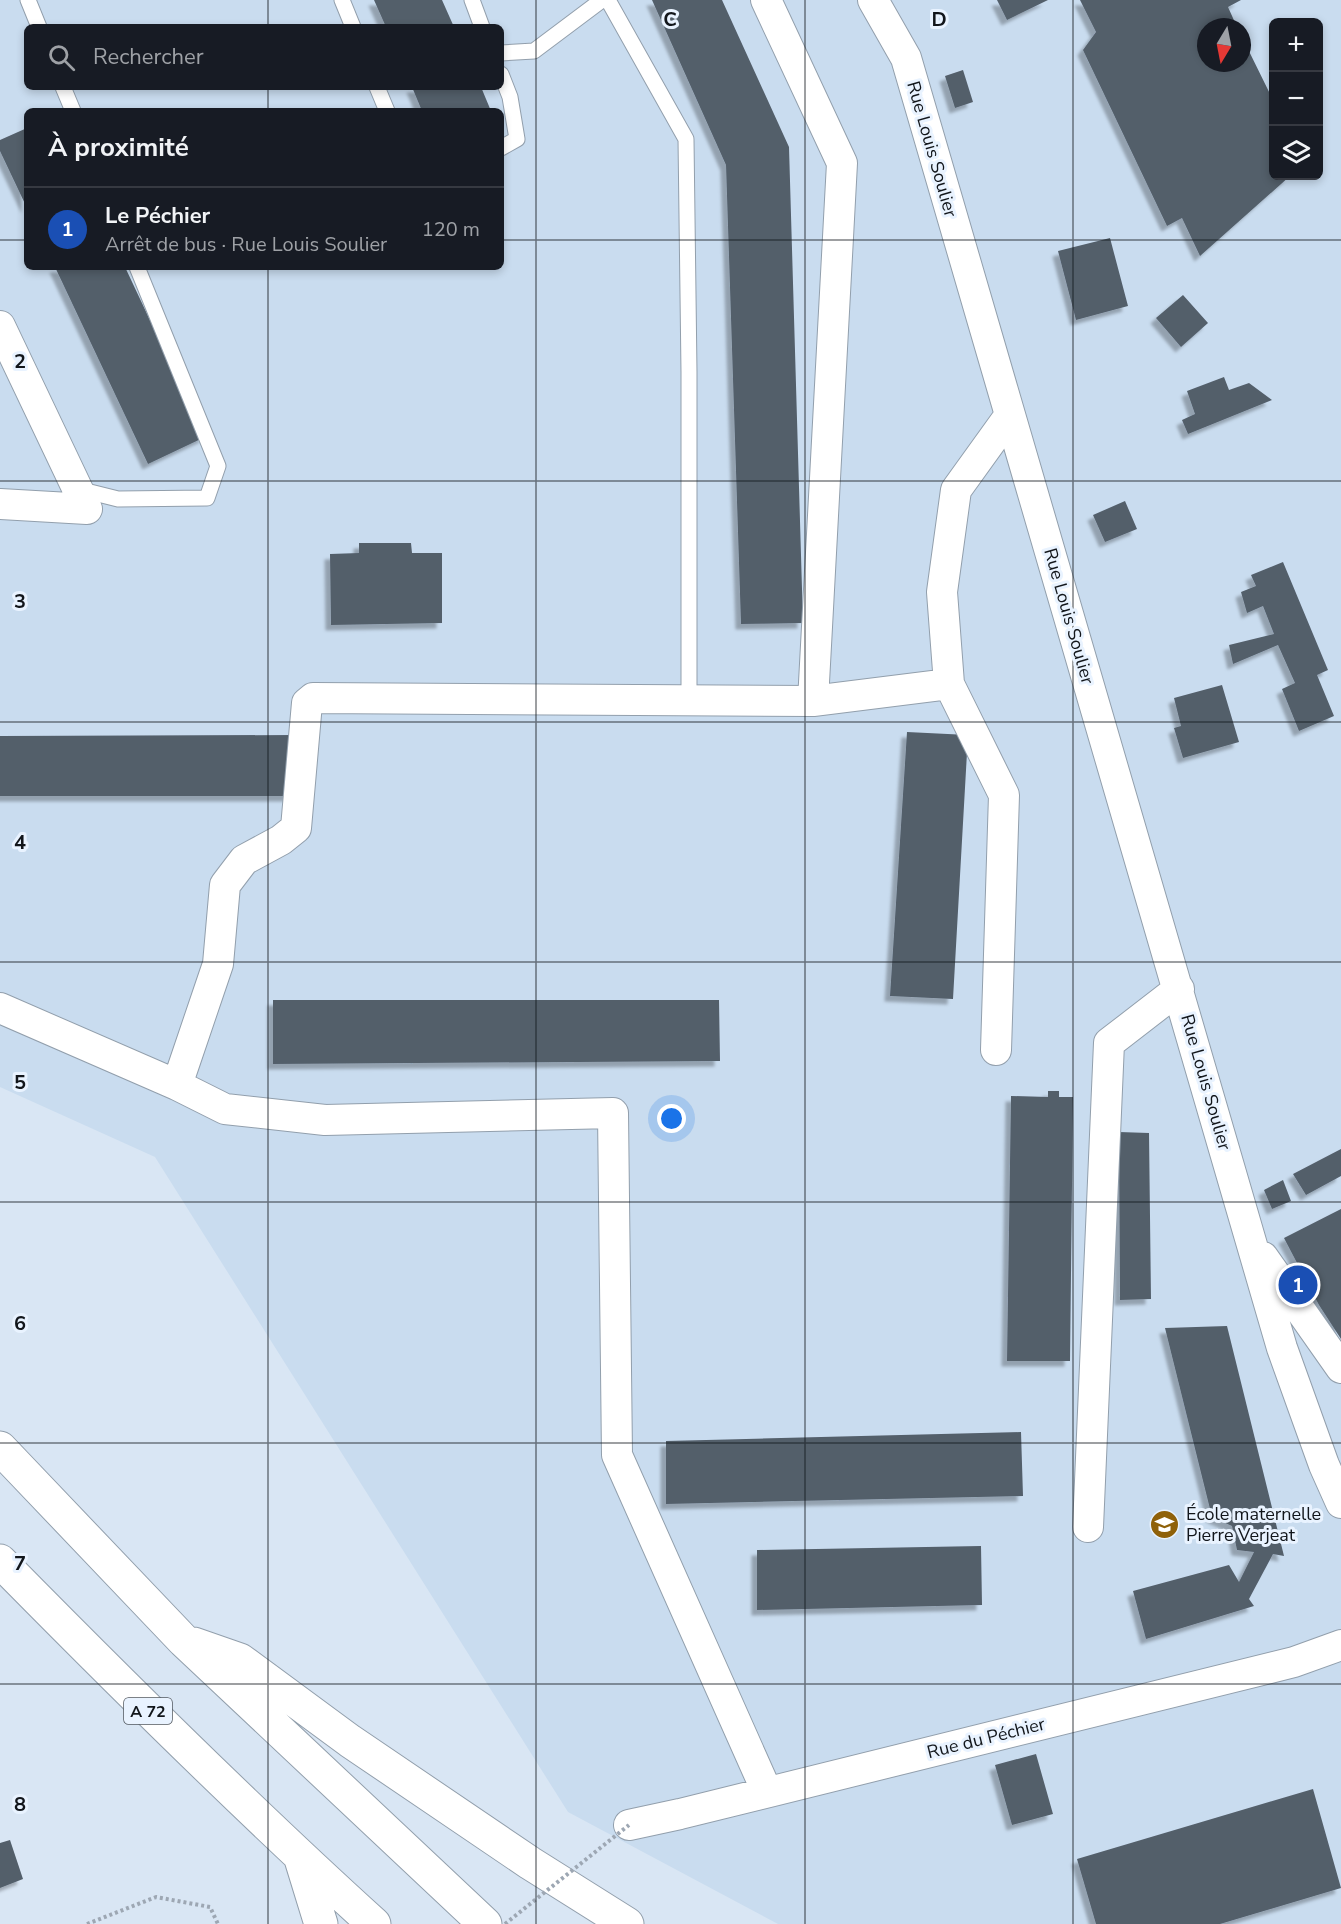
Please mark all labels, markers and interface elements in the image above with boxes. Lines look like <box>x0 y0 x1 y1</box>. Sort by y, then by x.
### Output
text: C <box>663 6 677 33</box>
text: D <box>931 6 947 33</box>
north arrow <box>1197 18 1251 72</box>
map controls <box>1269 18 1323 180</box>
button: + <box>1269 18 1323 72</box>
search box <box>24 24 504 90</box>
icon: search <box>45 41 78 74</box>
text: Rechercher <box>93 42 204 72</box>
button: − <box>1269 72 1323 126</box>
street label: Rue Louis Soulier <box>901 78 963 220</box>
button: layers <box>1269 126 1323 180</box>
text: À proximité <box>48 130 189 165</box>
text: Le Péchier <box>105 201 210 231</box>
text: 1 <box>62 216 74 243</box>
text: 120 m <box>422 216 480 243</box>
text: Arrêt de bus · Rue Louis Soulier <box>105 231 387 258</box>
text: 2 <box>14 348 26 375</box>
street label: Rue Louis Soulier <box>1038 545 1100 687</box>
text: 3 <box>14 588 26 615</box>
text: 4 <box>14 829 26 856</box>
street label: Rue Louis Soulier <box>1175 1011 1237 1153</box>
text: 5 <box>14 1069 26 1096</box>
your location <box>657 1104 686 1133</box>
pin: 1 <box>1278 1262 1318 1308</box>
text: 6 <box>14 1310 26 1337</box>
place label: École maternelle Pierre Verjeat <box>1186 1502 1321 1547</box>
school or university icon: École maternelle Pierre Verjeat <box>1149 1508 1181 1540</box>
text: 7 <box>14 1550 26 1577</box>
road number: A 72 <box>124 1698 172 1724</box>
street label: Rue du Péchier <box>924 1712 1048 1764</box>
text: 8 <box>14 1791 26 1818</box>

